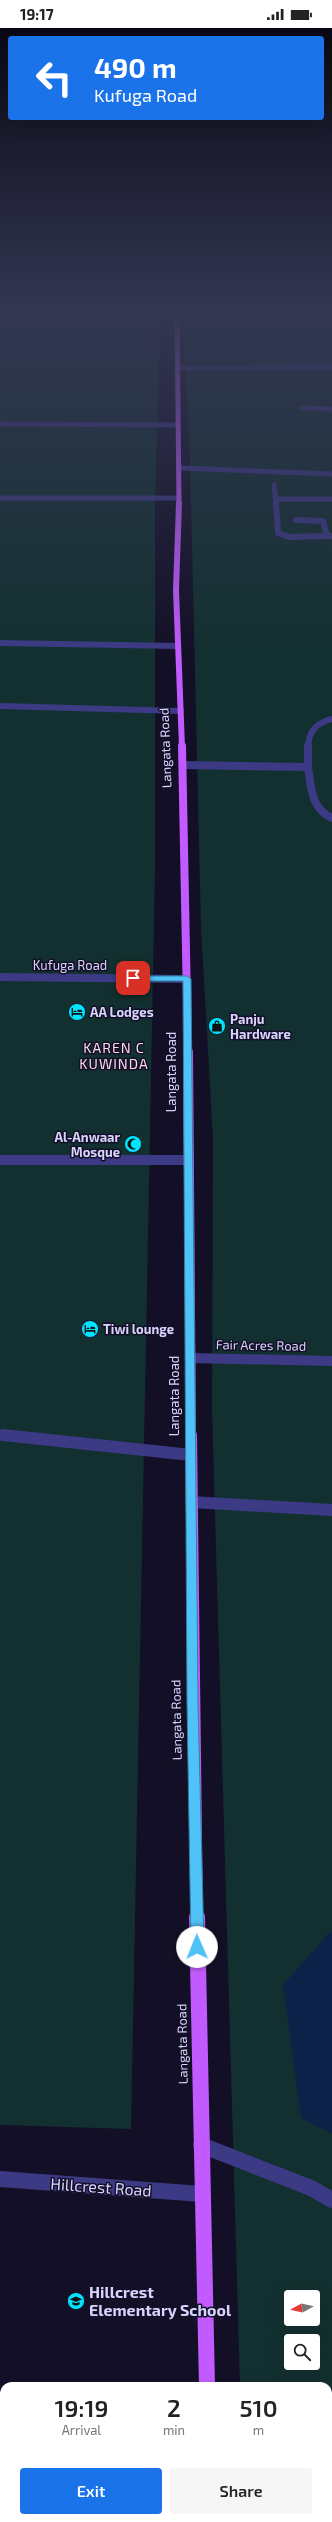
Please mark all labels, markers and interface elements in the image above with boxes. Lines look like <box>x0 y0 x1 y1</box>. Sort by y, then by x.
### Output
text: 19:17 <box>20 5 54 23</box>
text: 490 m <box>94 50 177 84</box>
icon: left <box>28 52 80 104</box>
text: Kufuga Road <box>94 84 197 106</box>
street label: Langata Road <box>156 707 174 789</box>
street label: Kufuga Road <box>33 957 107 973</box>
pin <box>116 961 150 995</box>
icon: arrive <box>122 967 144 989</box>
hotel icon: AA Lodges <box>67 1002 87 1022</box>
place label: AA Lodges <box>90 1004 154 1020</box>
place label: Panju Hardware <box>230 1011 291 1042</box>
shop icon: Panju Hardware <box>207 1016 227 1036</box>
street label: Langata Road <box>163 1032 179 1112</box>
district label: KAREN C KUWINDA <box>79 1039 149 1072</box>
place label: Al-Anwaar Mosque <box>54 1129 120 1160</box>
mosque icon: Al-Anwaar Mosque <box>123 1134 143 1154</box>
hotel icon: Tiwi lounge <box>80 1319 100 1339</box>
place label: Tiwi lounge <box>103 1321 174 1337</box>
street label: Fair Acres Road <box>216 1336 306 1354</box>
street label: Langata Road <box>166 1356 182 1436</box>
street label: Langata Road <box>167 1680 185 1760</box>
position arrow <box>176 1926 218 1968</box>
street label: Langata Road <box>173 2004 191 2084</box>
street label: Hillcrest Road <box>50 2173 152 2200</box>
place label: Hillcrest Elementary School <box>89 2282 232 2320</box>
north arrow <box>284 2290 320 2326</box>
map controls <box>284 2290 320 2370</box>
school or university icon: Hillcrest Elementary School <box>66 2291 86 2311</box>
button: search <box>284 2334 320 2370</box>
text: 19:19 <box>54 2393 108 2422</box>
text: 2 <box>167 2393 181 2422</box>
text: 510 <box>240 2393 278 2422</box>
text: Arrival <box>62 2422 101 2438</box>
text: min <box>163 2422 185 2438</box>
text: m <box>253 2422 264 2438</box>
button: Exit <box>20 2468 162 2514</box>
button: Share <box>170 2468 312 2514</box>

